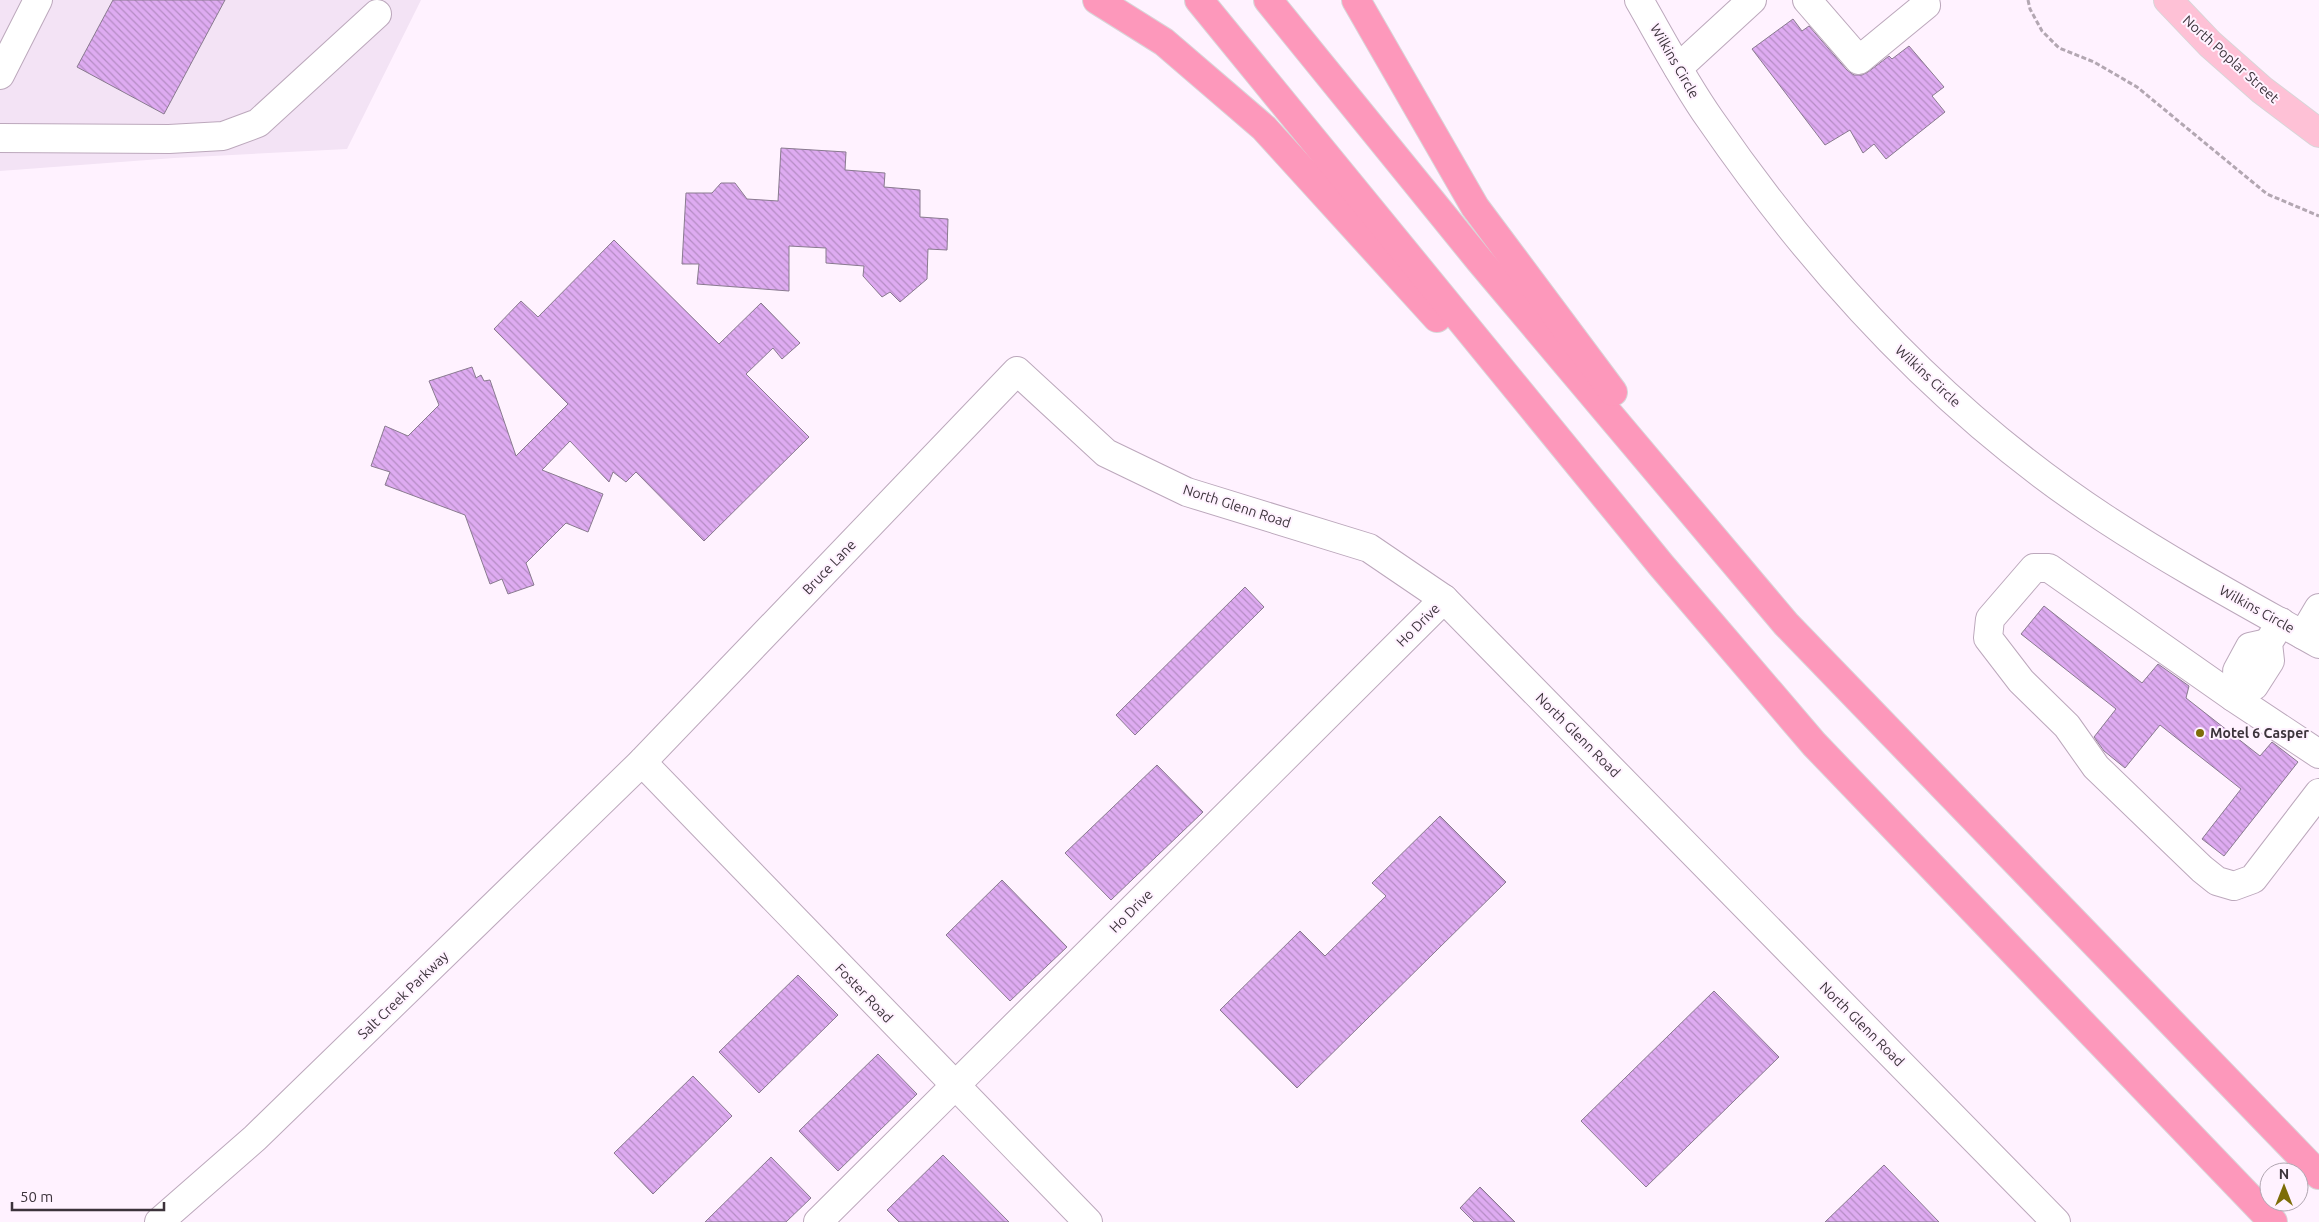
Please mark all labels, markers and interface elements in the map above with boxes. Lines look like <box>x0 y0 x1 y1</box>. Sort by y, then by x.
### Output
street label: North Poplar Street <box>2180 12 2283 107</box>
street label: Wilkins Circle <box>1647 21 1703 101</box>
street label: Wilkins Circle <box>1892 342 1964 410</box>
street label: North Glenn Road <box>1181 481 1293 531</box>
street label: Bruce Lane <box>799 536 859 598</box>
street label: Wilkins Circle <box>2217 582 2297 636</box>
street label: Ho Drive <box>1393 600 1443 650</box>
street label: North Glenn Road <box>1533 690 1623 780</box>
place label: Motel 6 Casper <box>2210 725 2309 741</box>
marker: Motel 6 Casper <box>2194 727 2206 739</box>
street label: Ho Drive <box>1106 886 1156 936</box>
street label: Salt Creek Parkway <box>355 948 452 1042</box>
street label: Foster Road <box>832 960 896 1026</box>
street label: North Glenn Road <box>1817 979 1907 1069</box>
north arrow <box>2259 1162 2309 1212</box>
text: N <box>2279 1166 2289 1182</box>
scale bar <box>12 1180 165 1212</box>
text: 50 m <box>20 1188 53 1205</box>

